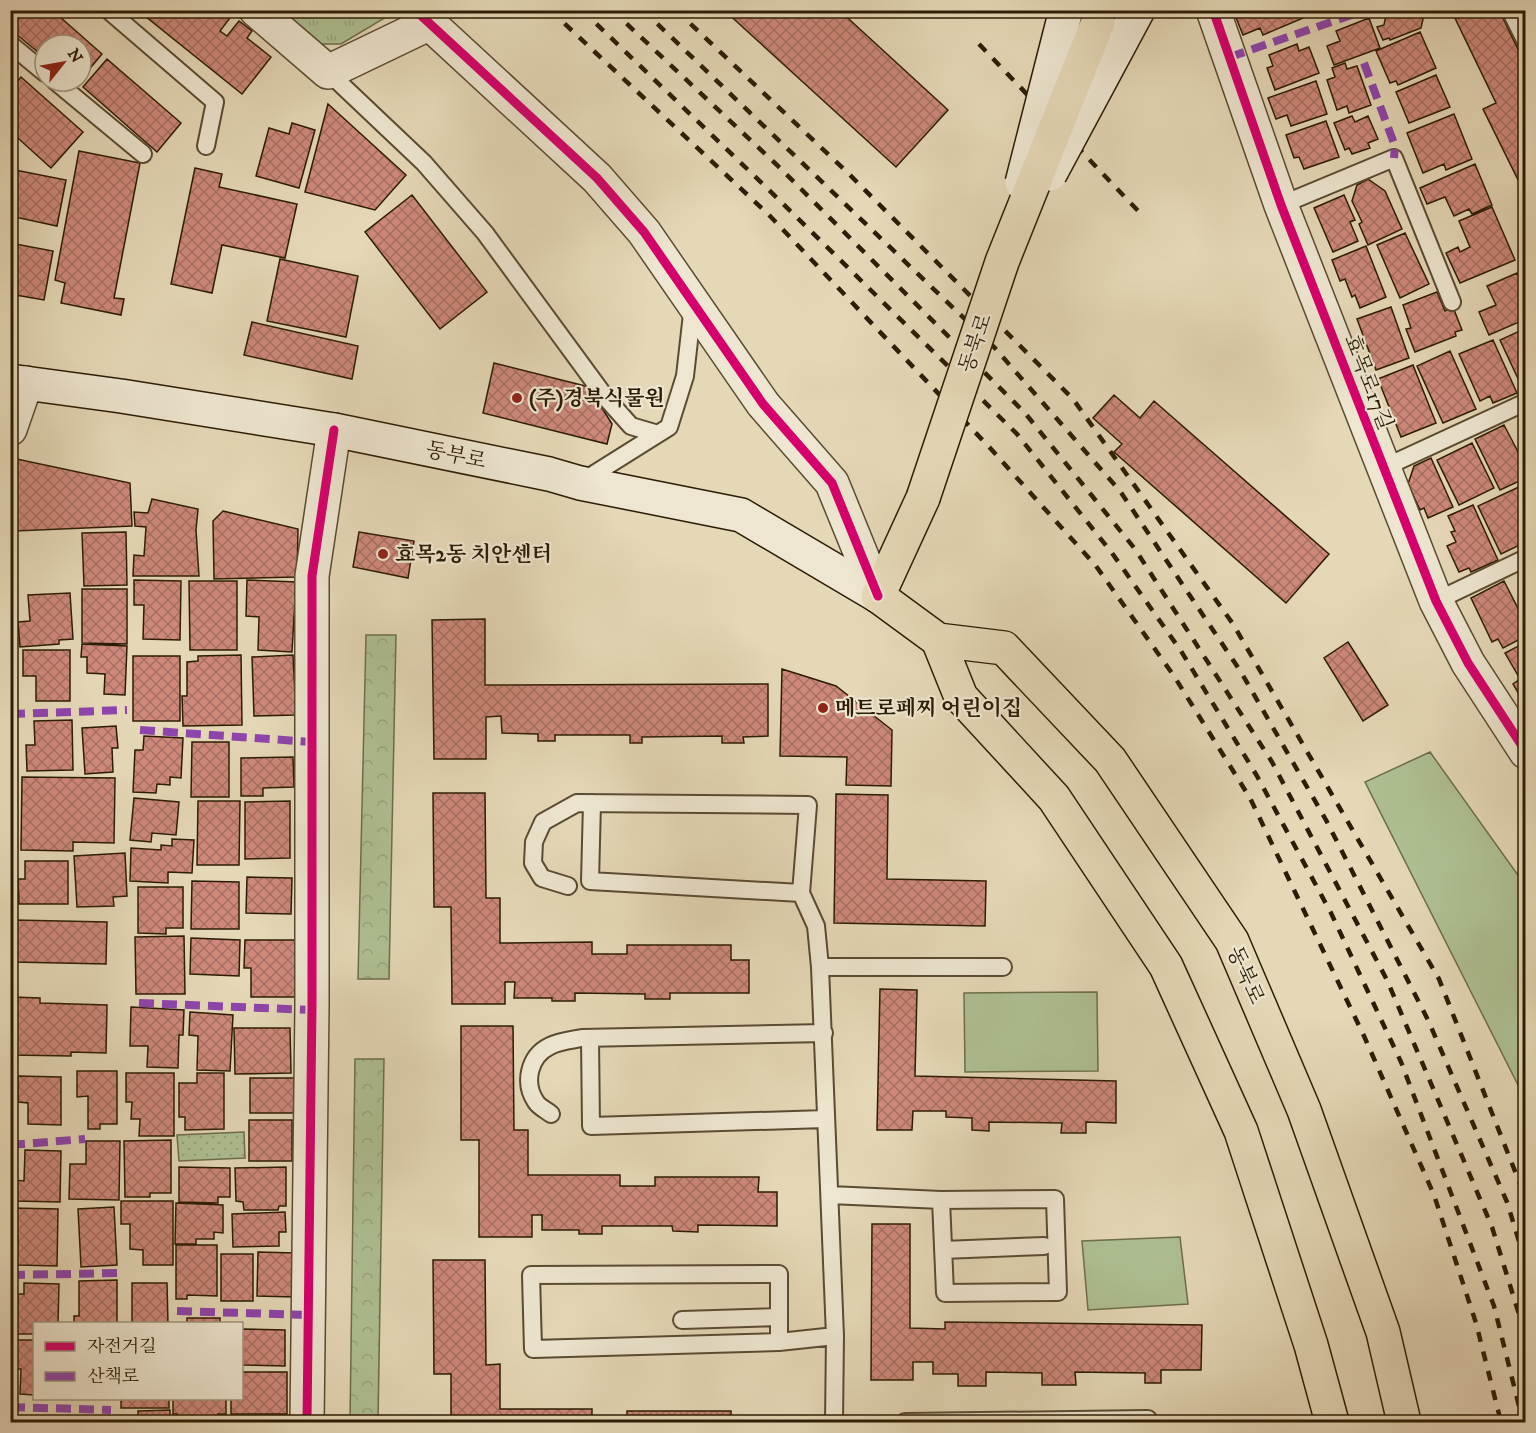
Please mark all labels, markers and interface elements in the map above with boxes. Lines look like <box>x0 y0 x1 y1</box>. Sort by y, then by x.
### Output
north arrow <box>33 33 93 93</box>
text: N <box>63 45 87 67</box>
street label: 동북로 <box>954 310 998 376</box>
street label: 효목로17길 <box>1338 331 1398 434</box>
place label: (주)경북식물원 <box>529 386 665 412</box>
marker: (주)경북식물원 <box>510 391 524 405</box>
street label: 동부로 <box>423 437 488 475</box>
place label: 효목2동 치안센터 <box>395 542 552 568</box>
marker: 효목2동 치안센터 <box>376 547 390 561</box>
place label: 메트로페찌 어린이집 <box>835 696 1022 722</box>
marker: 메트로페찌 어린이집 <box>816 701 830 715</box>
street label: 동북로 <box>1221 942 1269 1008</box>
legend <box>33 1322 243 1400</box>
text: 자전거길 <box>87 1336 157 1358</box>
text: 산책로 <box>87 1366 139 1388</box>

